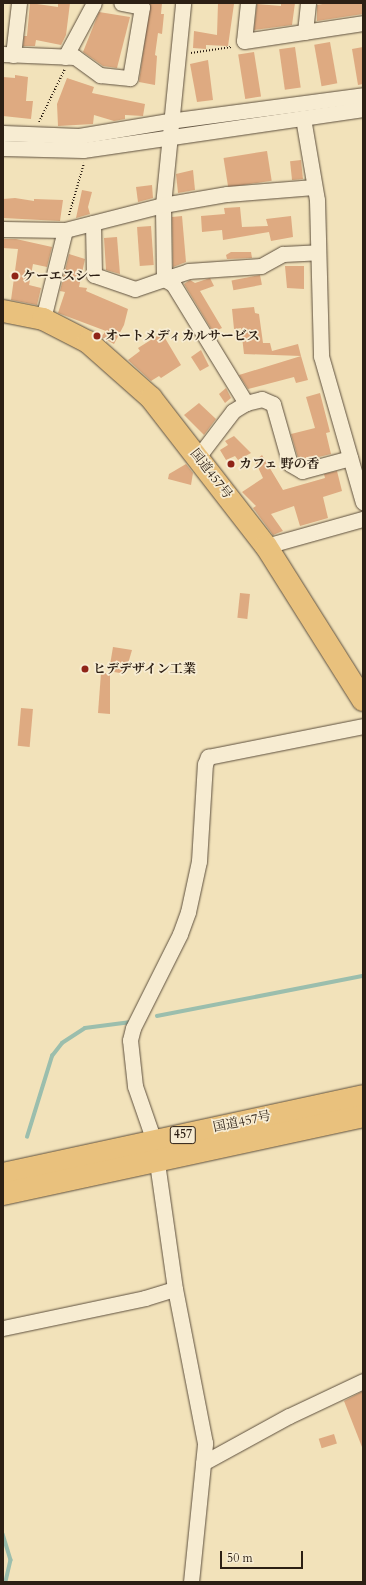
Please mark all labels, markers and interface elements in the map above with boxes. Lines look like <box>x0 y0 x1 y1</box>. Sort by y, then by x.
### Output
place label: ケーエスシー <box>23 268 101 284</box>
marker: ケーエスシー <box>10 271 20 281</box>
place label: オートメディカルサービス <box>105 328 261 344</box>
marker: オートメディカルサービス <box>92 331 102 341</box>
street label: 国道457号 <box>187 446 235 502</box>
place label: カフェ 野の香 <box>239 456 320 472</box>
marker: カフェ 野の香 <box>226 459 236 469</box>
place label: ヒデデザイン工業 <box>93 661 197 677</box>
marker: ヒデデザイン工業 <box>80 664 90 674</box>
street label: 国道457号 <box>212 1108 272 1136</box>
road number: 457 <box>169 1125 197 1145</box>
scale bar <box>222 1543 305 1569</box>
text: 50 m <box>227 1550 253 1566</box>

